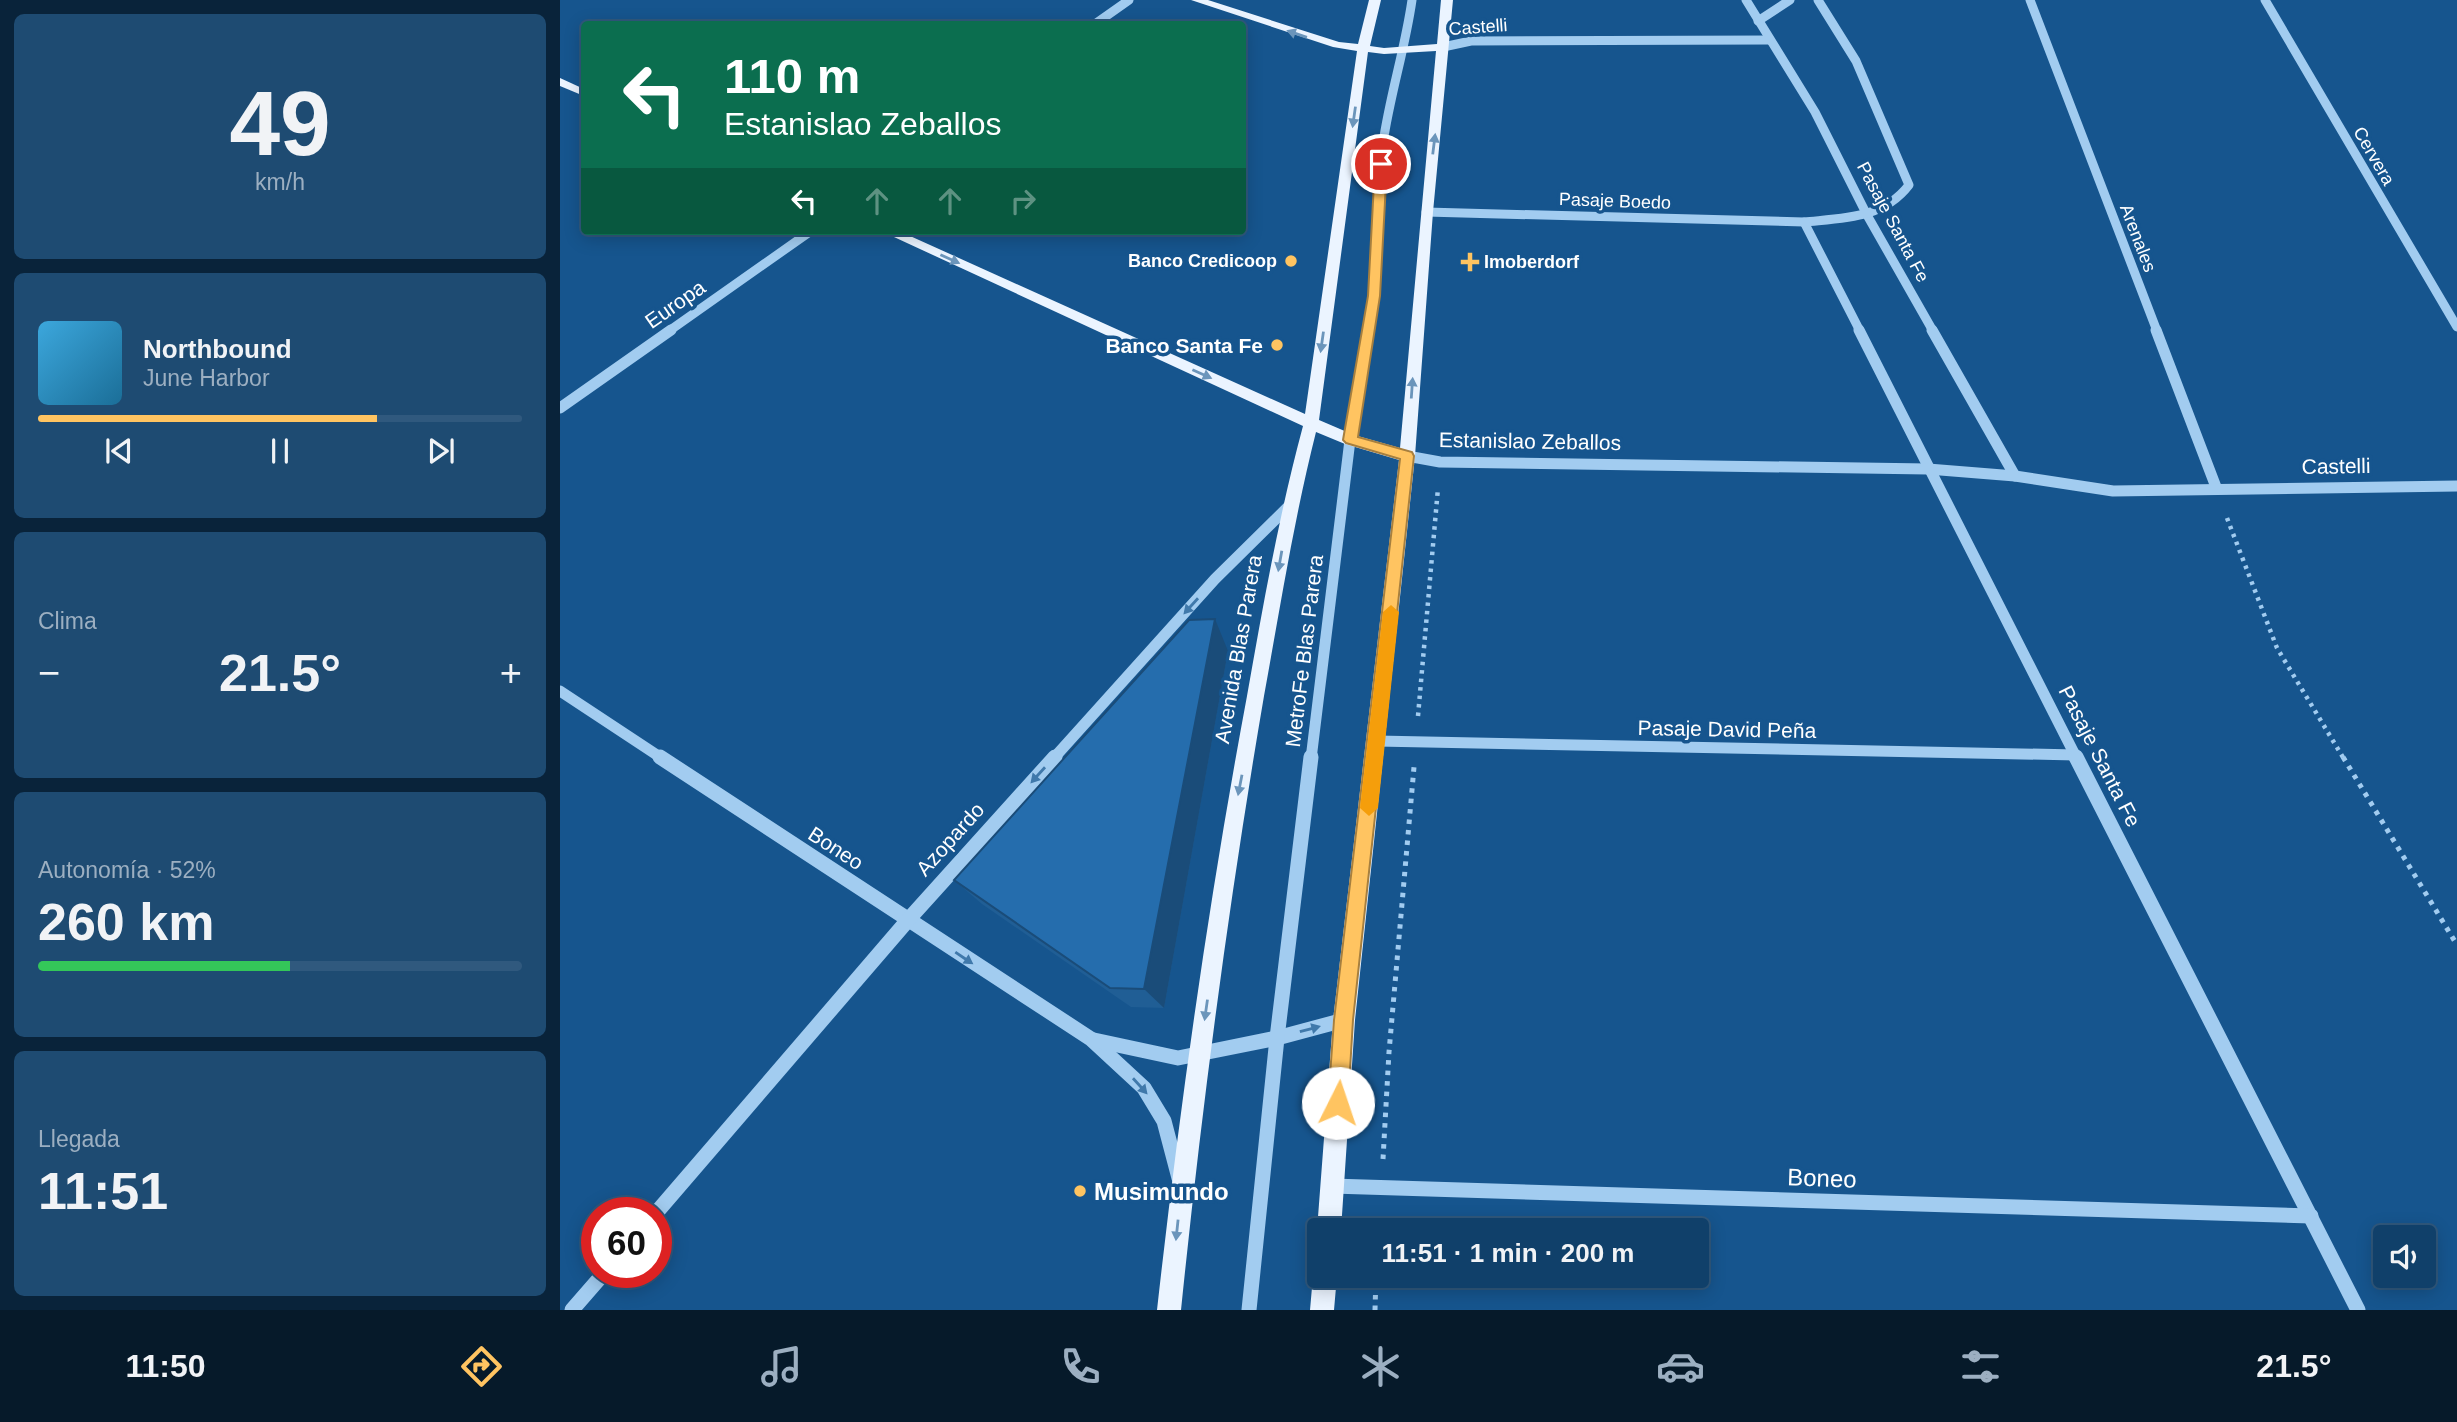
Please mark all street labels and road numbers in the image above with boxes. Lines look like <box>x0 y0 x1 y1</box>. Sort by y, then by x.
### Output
street label: Castelli <box>1448 15 1508 39</box>
street label: Cervera <box>2349 123 2399 190</box>
street label: Pasaje Santa Fe <box>1853 159 1933 285</box>
street label: Pasaje Boedo <box>1559 189 1671 213</box>
street label: Arenales <box>2116 201 2160 275</box>
street label: Europa <box>641 275 710 333</box>
street label: Estanislao Zeballos <box>1439 428 1621 454</box>
street label: Castelli <box>2301 454 2371 478</box>
street label: Avenida Blas Parera <box>1210 553 1266 745</box>
street label: MetroFe Blas Parera <box>1281 553 1327 749</box>
street label: Pasaje Santa Fe <box>2055 682 2145 830</box>
street label: Pasaje David Peña <box>1638 716 1817 742</box>
street label: Azopardo <box>911 798 989 880</box>
street label: Boneo <box>804 822 868 874</box>
street label: Boneo <box>1787 1163 1857 1193</box>

